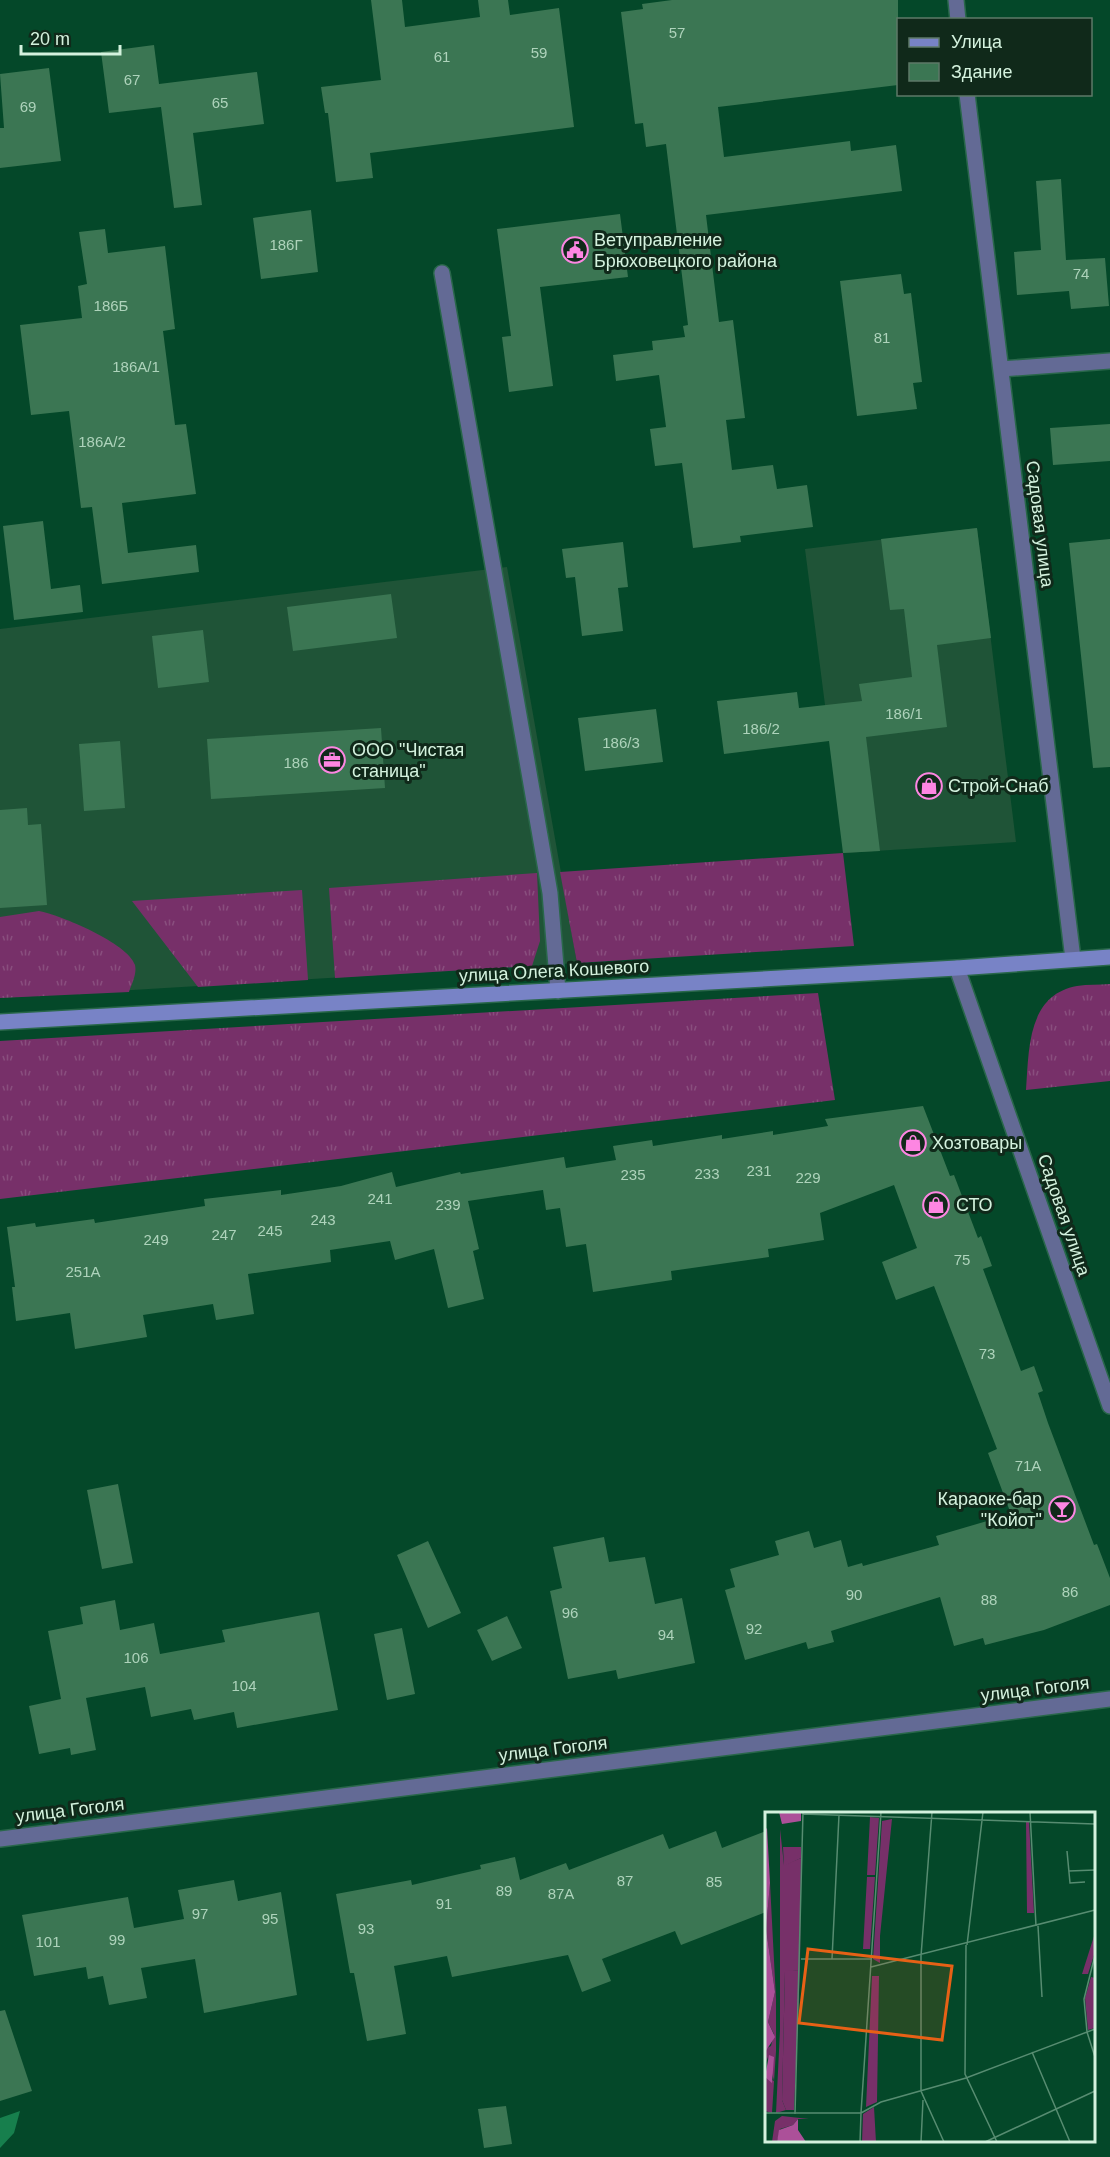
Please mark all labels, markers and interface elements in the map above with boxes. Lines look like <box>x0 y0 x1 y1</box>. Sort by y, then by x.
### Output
scale bar <box>21 18 120 56</box>
legend <box>897 18 1092 96</box>
house number: 57 <box>669 24 685 41</box>
text: 20 m <box>30 29 70 49</box>
text: Улица <box>951 32 1003 52</box>
house number: 59 <box>531 44 547 61</box>
house number: 61 <box>434 48 450 65</box>
text: Здание <box>951 62 1012 82</box>
house number: 67 <box>124 71 140 88</box>
house number: 65 <box>212 94 228 111</box>
house number: 69 <box>20 98 36 115</box>
place label: Ветуправление Брюховецкого района <box>594 230 778 271</box>
public building icon: Ветуправление Брюховецкого района <box>560 235 590 265</box>
house number: 186Г <box>269 236 303 253</box>
house number: 74 <box>1073 265 1089 282</box>
house number: 186Б <box>94 297 129 314</box>
house number: 81 <box>874 329 890 346</box>
house number: 186А/1 <box>112 358 160 375</box>
house number: 186А/2 <box>78 433 126 450</box>
street label: Садовая улица <box>1022 460 1058 589</box>
house number: 186/1 <box>885 705 923 722</box>
house number: 186/2 <box>742 720 780 737</box>
house number: 186/3 <box>602 734 640 751</box>
place label: ООО "Чистая станица" <box>352 740 464 781</box>
office icon: ООО "Чистая станица" <box>317 745 347 775</box>
house number: 186 <box>283 754 309 771</box>
shop icon: Строй-Снаб <box>914 771 944 801</box>
place label: Строй-Снаб <box>948 776 1049 796</box>
street label: улица Олега Кошевого <box>458 956 650 986</box>
shop icon: Хозтовары <box>898 1128 928 1158</box>
place label: Хозтовары <box>932 1133 1022 1153</box>
street label: Садовая улица <box>1034 1152 1095 1279</box>
house number: 231 <box>746 1162 772 1179</box>
house number: 233 <box>694 1165 720 1182</box>
house number: 235 <box>620 1166 646 1183</box>
house number: 229 <box>795 1169 821 1186</box>
house number: 241 <box>367 1190 393 1207</box>
shop icon: СТО <box>921 1190 951 1220</box>
place label: СТО <box>956 1195 993 1215</box>
house number: 239 <box>435 1196 461 1213</box>
house number: 243 <box>310 1211 336 1228</box>
house number: 245 <box>257 1222 283 1239</box>
house number: 247 <box>211 1226 237 1243</box>
house number: 249 <box>143 1231 169 1248</box>
house number: 75 <box>954 1251 970 1268</box>
house number: 251А <box>65 1263 101 1280</box>
house number: 73 <box>979 1345 995 1362</box>
house number: 71А <box>1015 1457 1041 1474</box>
place label: Караоке-бар "Койот" <box>937 1489 1042 1530</box>
bar icon: Караоке-бар "Койот" <box>1047 1494 1077 1524</box>
house number: 86 <box>1062 1583 1078 1600</box>
house number: 90 <box>846 1586 862 1603</box>
house number: 88 <box>981 1591 997 1608</box>
house number: 96 <box>562 1604 578 1621</box>
house number: 92 <box>746 1620 762 1637</box>
house number: 94 <box>658 1626 674 1643</box>
house number: 106 <box>123 1649 149 1666</box>
street label: улица Гоголя <box>980 1672 1090 1706</box>
house number: 104 <box>231 1677 257 1694</box>
street label: улица Гоголя <box>498 1732 608 1766</box>
street label: улица Гоголя <box>15 1793 125 1827</box>
inset map <box>765 1812 1095 2142</box>
house number: 87 <box>617 1872 633 1889</box>
house number: 85 <box>706 1873 722 1890</box>
house number: 89 <box>496 1882 512 1899</box>
house number: 87А <box>548 1885 574 1902</box>
house number: 91 <box>436 1895 452 1912</box>
house number: 97 <box>192 1905 208 1922</box>
house number: 95 <box>262 1910 278 1927</box>
house number: 93 <box>358 1920 374 1937</box>
house number: 99 <box>109 1931 125 1948</box>
house number: 101 <box>35 1933 61 1950</box>

